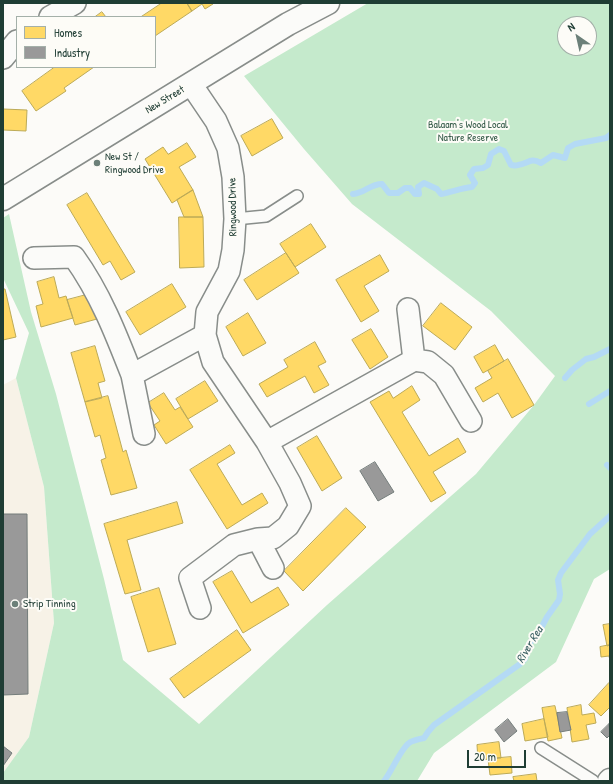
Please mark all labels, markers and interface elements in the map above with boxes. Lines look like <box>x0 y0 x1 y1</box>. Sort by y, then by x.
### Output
legend <box>16 16 156 68</box>
north arrow <box>557 16 597 56</box>
text: N <box>564 19 577 34</box>
text: Homes <box>54 24 82 41</box>
text: Industry <box>54 44 90 61</box>
street label: New Street <box>143 83 187 117</box>
park label: Balaam's Wood Local Nature Reserve <box>428 118 508 144</box>
place label: New St / Ringwood Drive <box>105 150 164 176</box>
marker: New St / Ringwood Drive <box>92 158 102 168</box>
street label: Ringwood Drive <box>226 177 240 237</box>
place label: Strip Tinning <box>23 597 76 611</box>
marker: Strip Tinning <box>10 599 20 609</box>
water label: River Rea <box>514 624 546 666</box>
scale bar <box>469 742 528 768</box>
text: 20 m <box>474 748 496 765</box>

